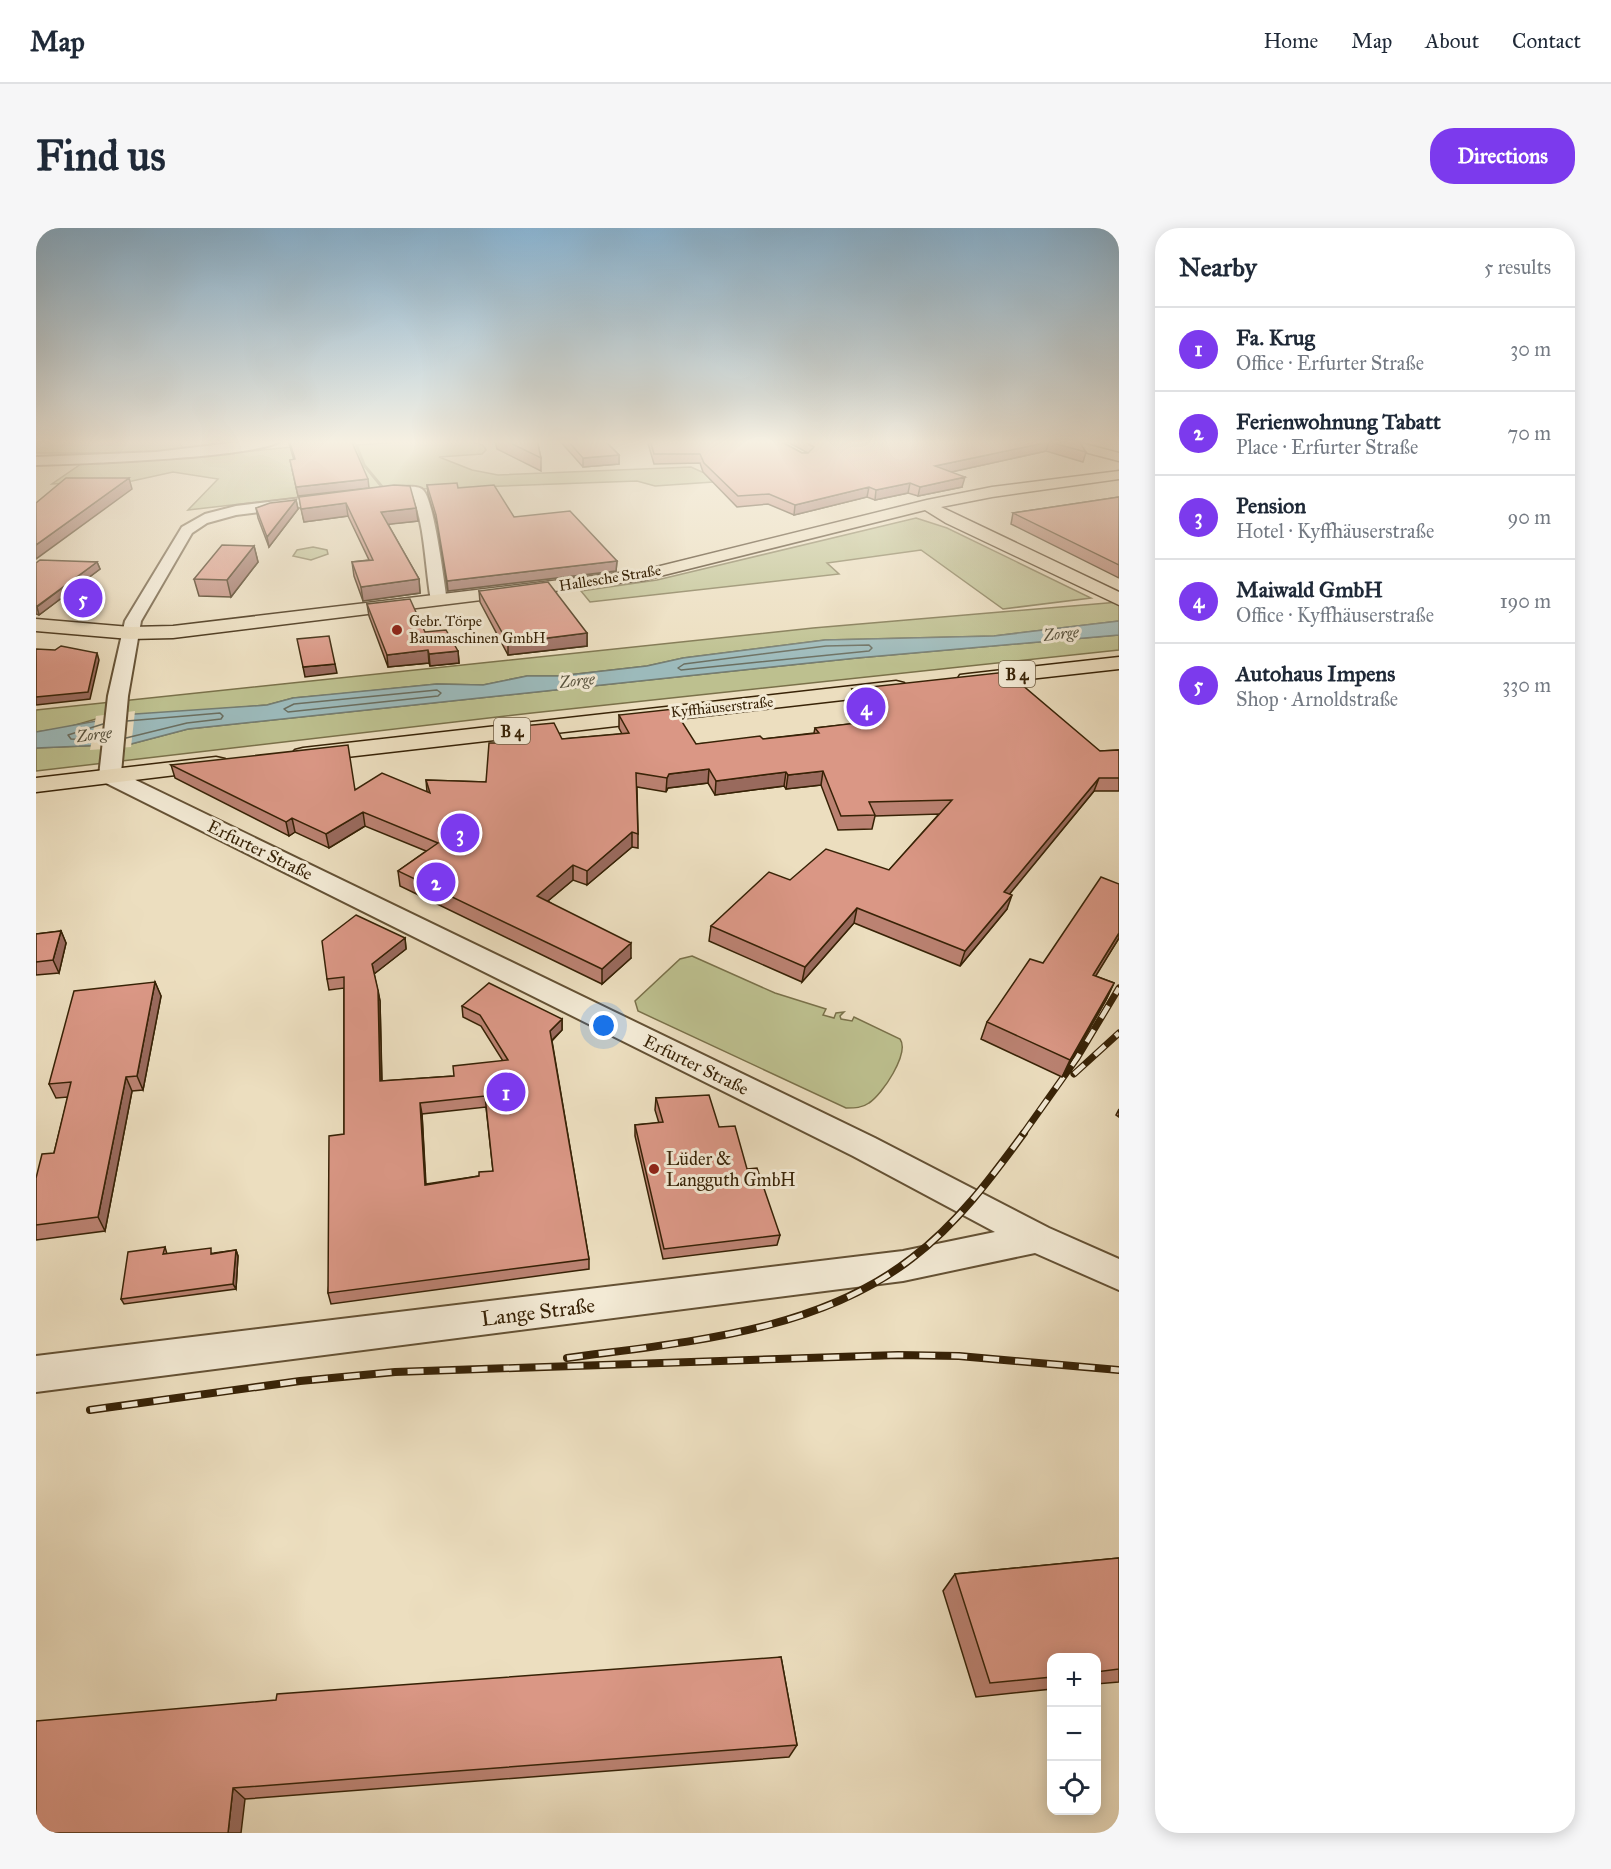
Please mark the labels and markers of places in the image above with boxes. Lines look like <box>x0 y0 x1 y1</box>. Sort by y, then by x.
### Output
pin: 5 <box>64 576 102 620</box>
place label: Gebr. Törpe Baumaschinen GmbH <box>409 612 546 647</box>
marker: Gebr. Törpe Baumaschinen GmbH <box>390 623 404 637</box>
pin: 4 <box>846 684 886 730</box>
pin: 3 <box>440 810 480 856</box>
pin: 2 <box>416 860 456 904</box>
pin: 1 <box>486 1070 526 1114</box>
place label: Lüder & Langguth GmbH <box>666 1148 796 1192</box>
marker: Lüder & Langguth GmbH <box>647 1162 661 1176</box>

